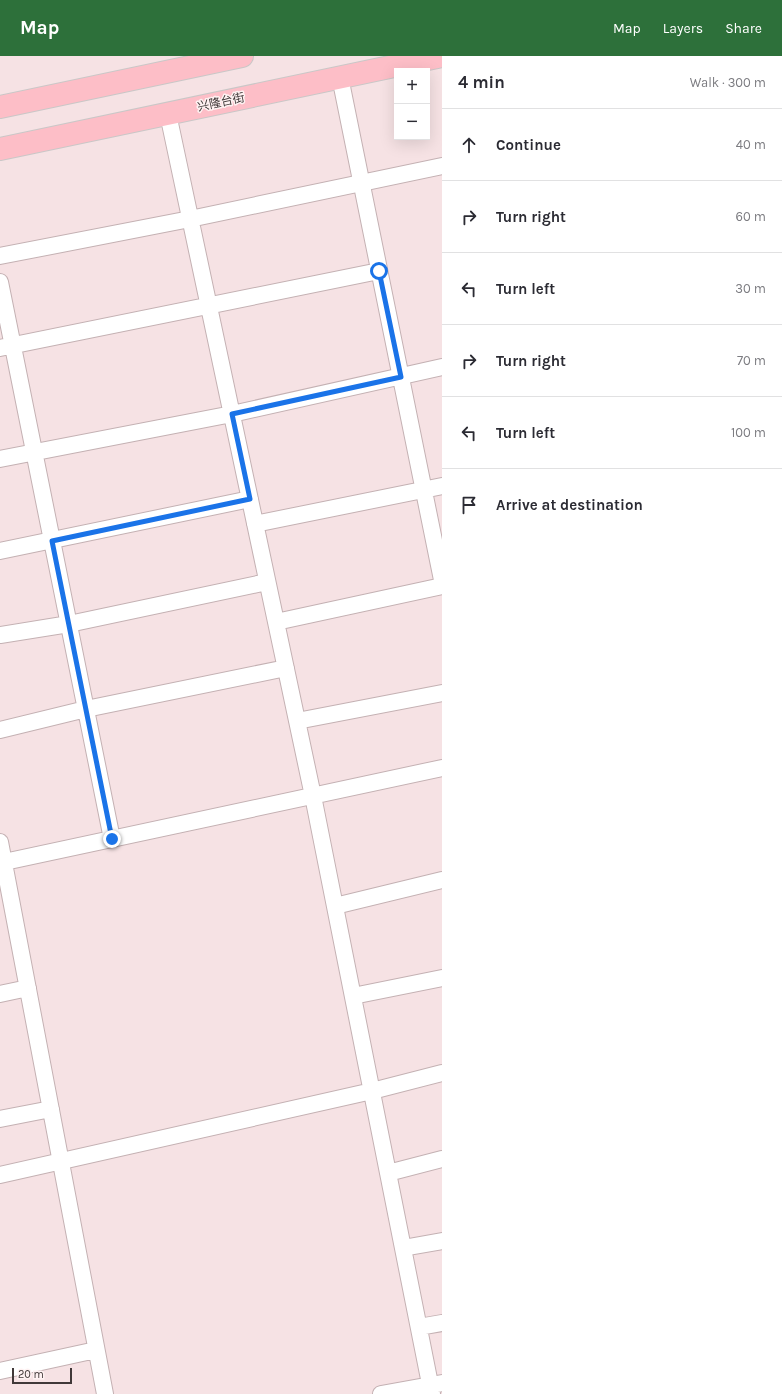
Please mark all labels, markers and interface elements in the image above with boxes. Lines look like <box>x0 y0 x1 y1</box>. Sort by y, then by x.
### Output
text: Map <box>20 17 59 39</box>
text: Map <box>613 20 641 37</box>
text: Layers <box>663 20 703 37</box>
text: Share <box>725 20 762 37</box>
map controls <box>394 68 430 140</box>
button: + <box>394 68 430 104</box>
text: 4 min <box>458 72 505 92</box>
text: Walk · 300 m <box>690 75 766 90</box>
street label: 兴隆台街 <box>196 90 246 114</box>
button: − <box>394 104 430 140</box>
icon: ahead <box>458 134 480 156</box>
text: Continue <box>496 136 561 154</box>
text: 40 m <box>736 137 766 152</box>
icon: right <box>458 206 480 228</box>
text: Turn right <box>496 208 566 226</box>
text: 60 m <box>736 209 766 224</box>
route start <box>370 262 388 280</box>
icon: left <box>458 278 480 300</box>
text: Turn left <box>496 280 555 298</box>
text: 30 m <box>735 281 766 296</box>
icon: right <box>458 350 480 372</box>
text: Turn right <box>496 352 566 370</box>
text: 70 m <box>737 353 766 368</box>
icon: left <box>458 422 480 444</box>
text: Turn left <box>496 424 555 442</box>
text: 100 m <box>731 425 766 440</box>
icon: arrive <box>458 494 480 516</box>
text: Arrive at destination <box>496 496 643 514</box>
route end <box>103 830 121 848</box>
scale bar <box>12 1366 72 1385</box>
text: 20 m <box>18 1368 44 1381</box>

